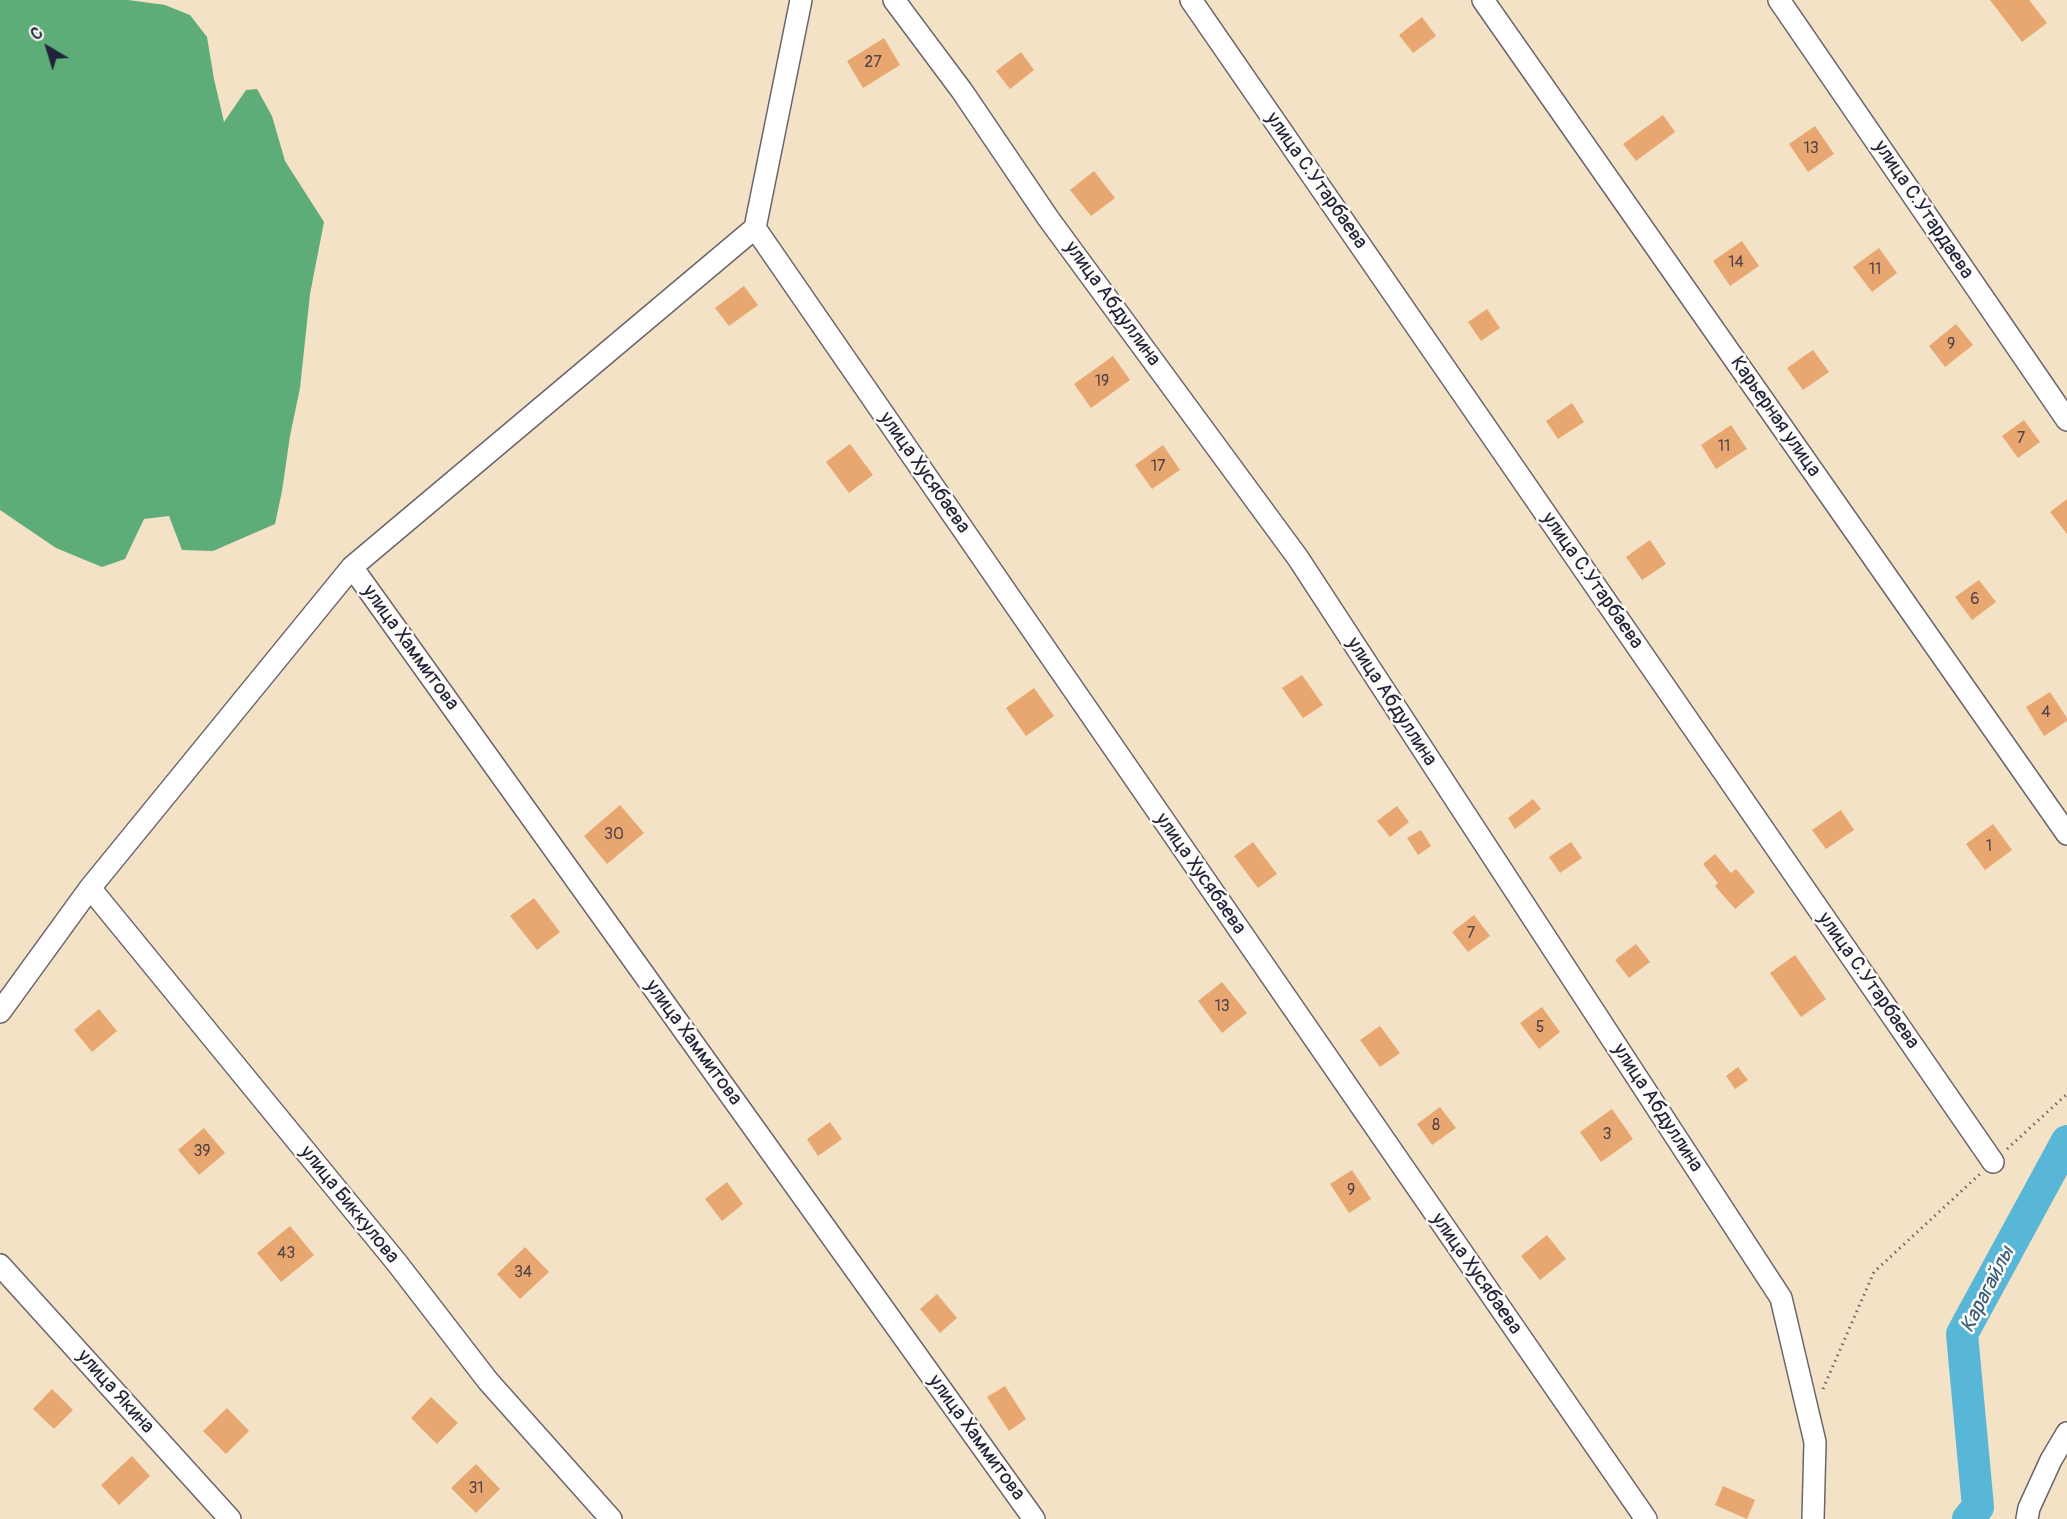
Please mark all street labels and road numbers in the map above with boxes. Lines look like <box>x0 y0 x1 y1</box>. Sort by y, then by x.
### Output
street label: улица С.Утарбаева <box>1260 108 1372 254</box>
street label: улица С.Утардаева <box>1868 136 1978 284</box>
street label: улица Абдуллина <box>1059 237 1165 371</box>
street label: Карьерная улица <box>1725 352 1825 482</box>
street label: улица Хусябаева <box>873 408 975 538</box>
street label: улица С.Утарбаева <box>1536 508 1648 654</box>
street label: улица Хаммитова <box>356 581 464 715</box>
street label: улица Абдуллина <box>1341 633 1441 771</box>
street label: улица Хусябаева <box>1149 809 1251 939</box>
street label: улица С.Утарбаева <box>1812 908 1924 1054</box>
street label: улица Хаммитова <box>639 976 747 1110</box>
street label: улица Абдуллина <box>1607 1039 1707 1177</box>
street label: улица Биккулова <box>294 1141 404 1269</box>
street label: улица Хусябаева <box>1425 1209 1527 1339</box>
street label: улица Якина <box>71 1345 159 1439</box>
street label: улица Хаммитова <box>922 1371 1030 1505</box>

